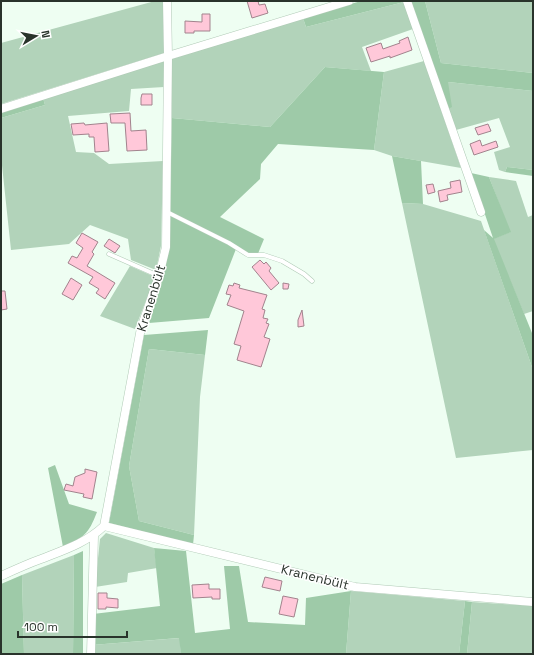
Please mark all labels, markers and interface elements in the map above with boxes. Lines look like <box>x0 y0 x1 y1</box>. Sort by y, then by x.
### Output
north arrow <box>16 16 56 56</box>
text: N <box>38 29 53 39</box>
street label: Kranenbült <box>133 262 169 334</box>
street label: Kranenbült <box>279 560 351 594</box>
scale bar <box>18 613 127 639</box>
text: 100 m <box>24 619 58 635</box>

